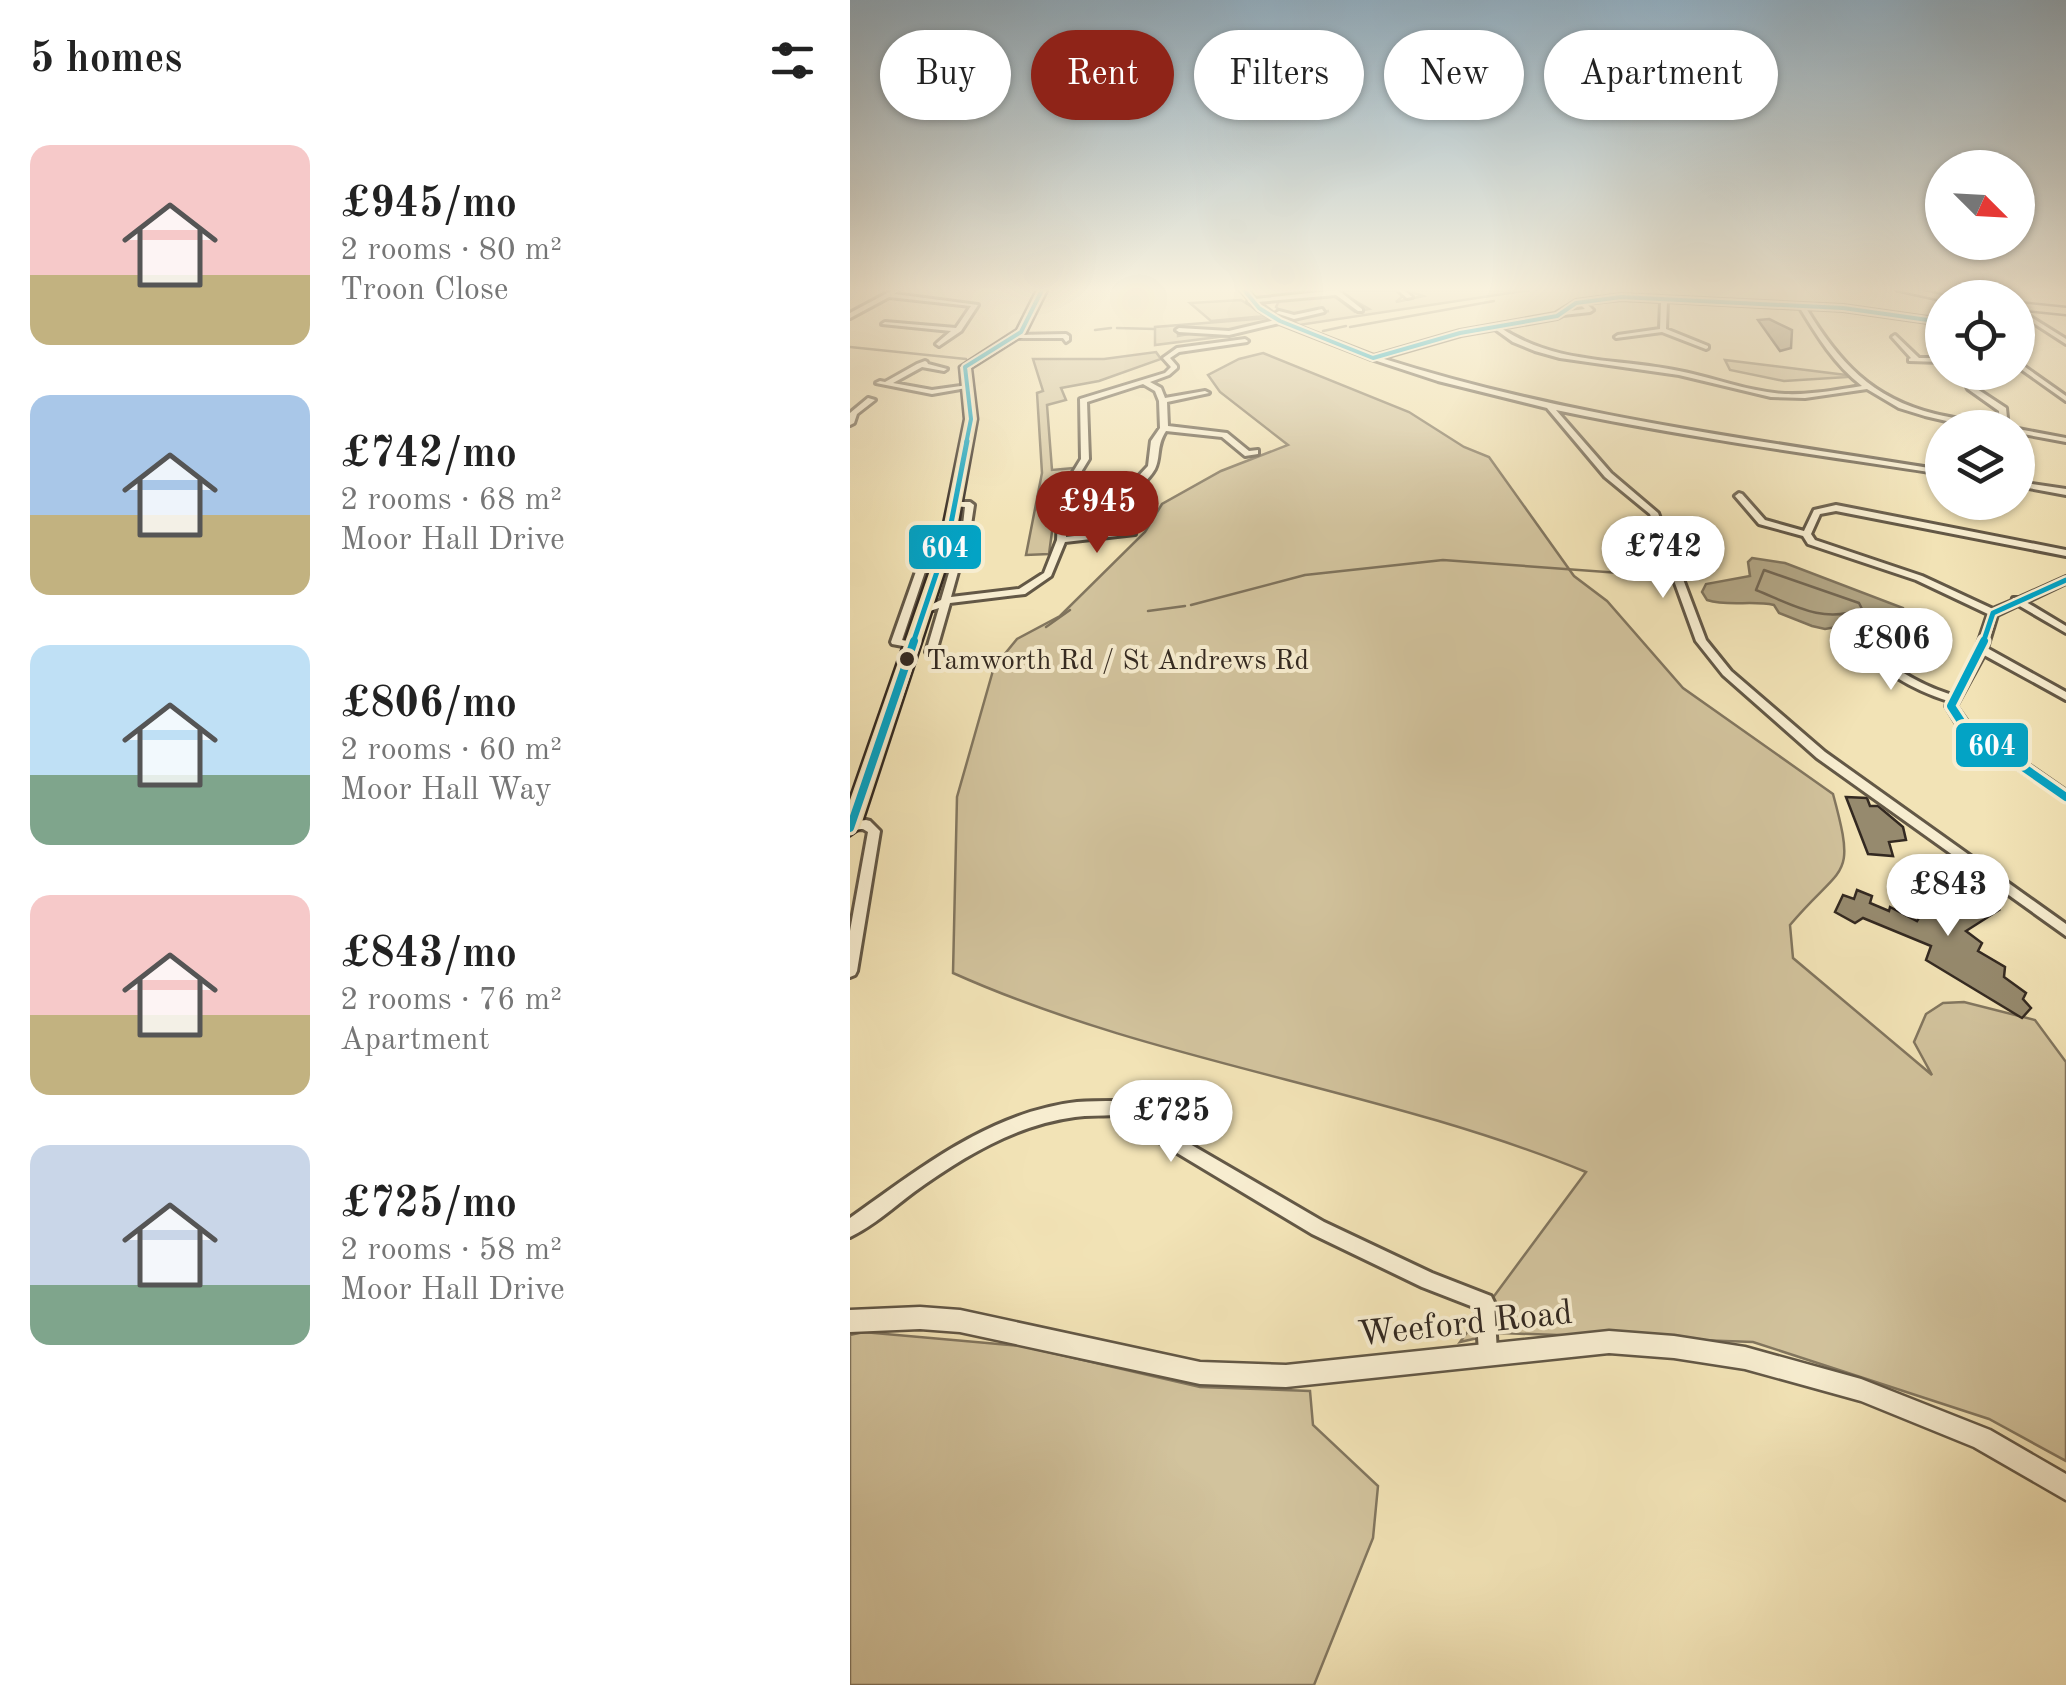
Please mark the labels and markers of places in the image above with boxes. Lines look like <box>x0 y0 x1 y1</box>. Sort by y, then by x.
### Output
pin: £945 <box>1038 471 1156 556</box>
pin: £742 <box>1604 516 1722 601</box>
pin: £806 <box>1832 608 1950 693</box>
place label: Tamworth Rd / St Andrews Rd <box>926 648 1309 676</box>
marker: Tamworth Rd / St Andrews Rd <box>897 649 917 669</box>
pin: £843 <box>1889 854 2007 939</box>
pin: £725 <box>1112 1080 1230 1165</box>

